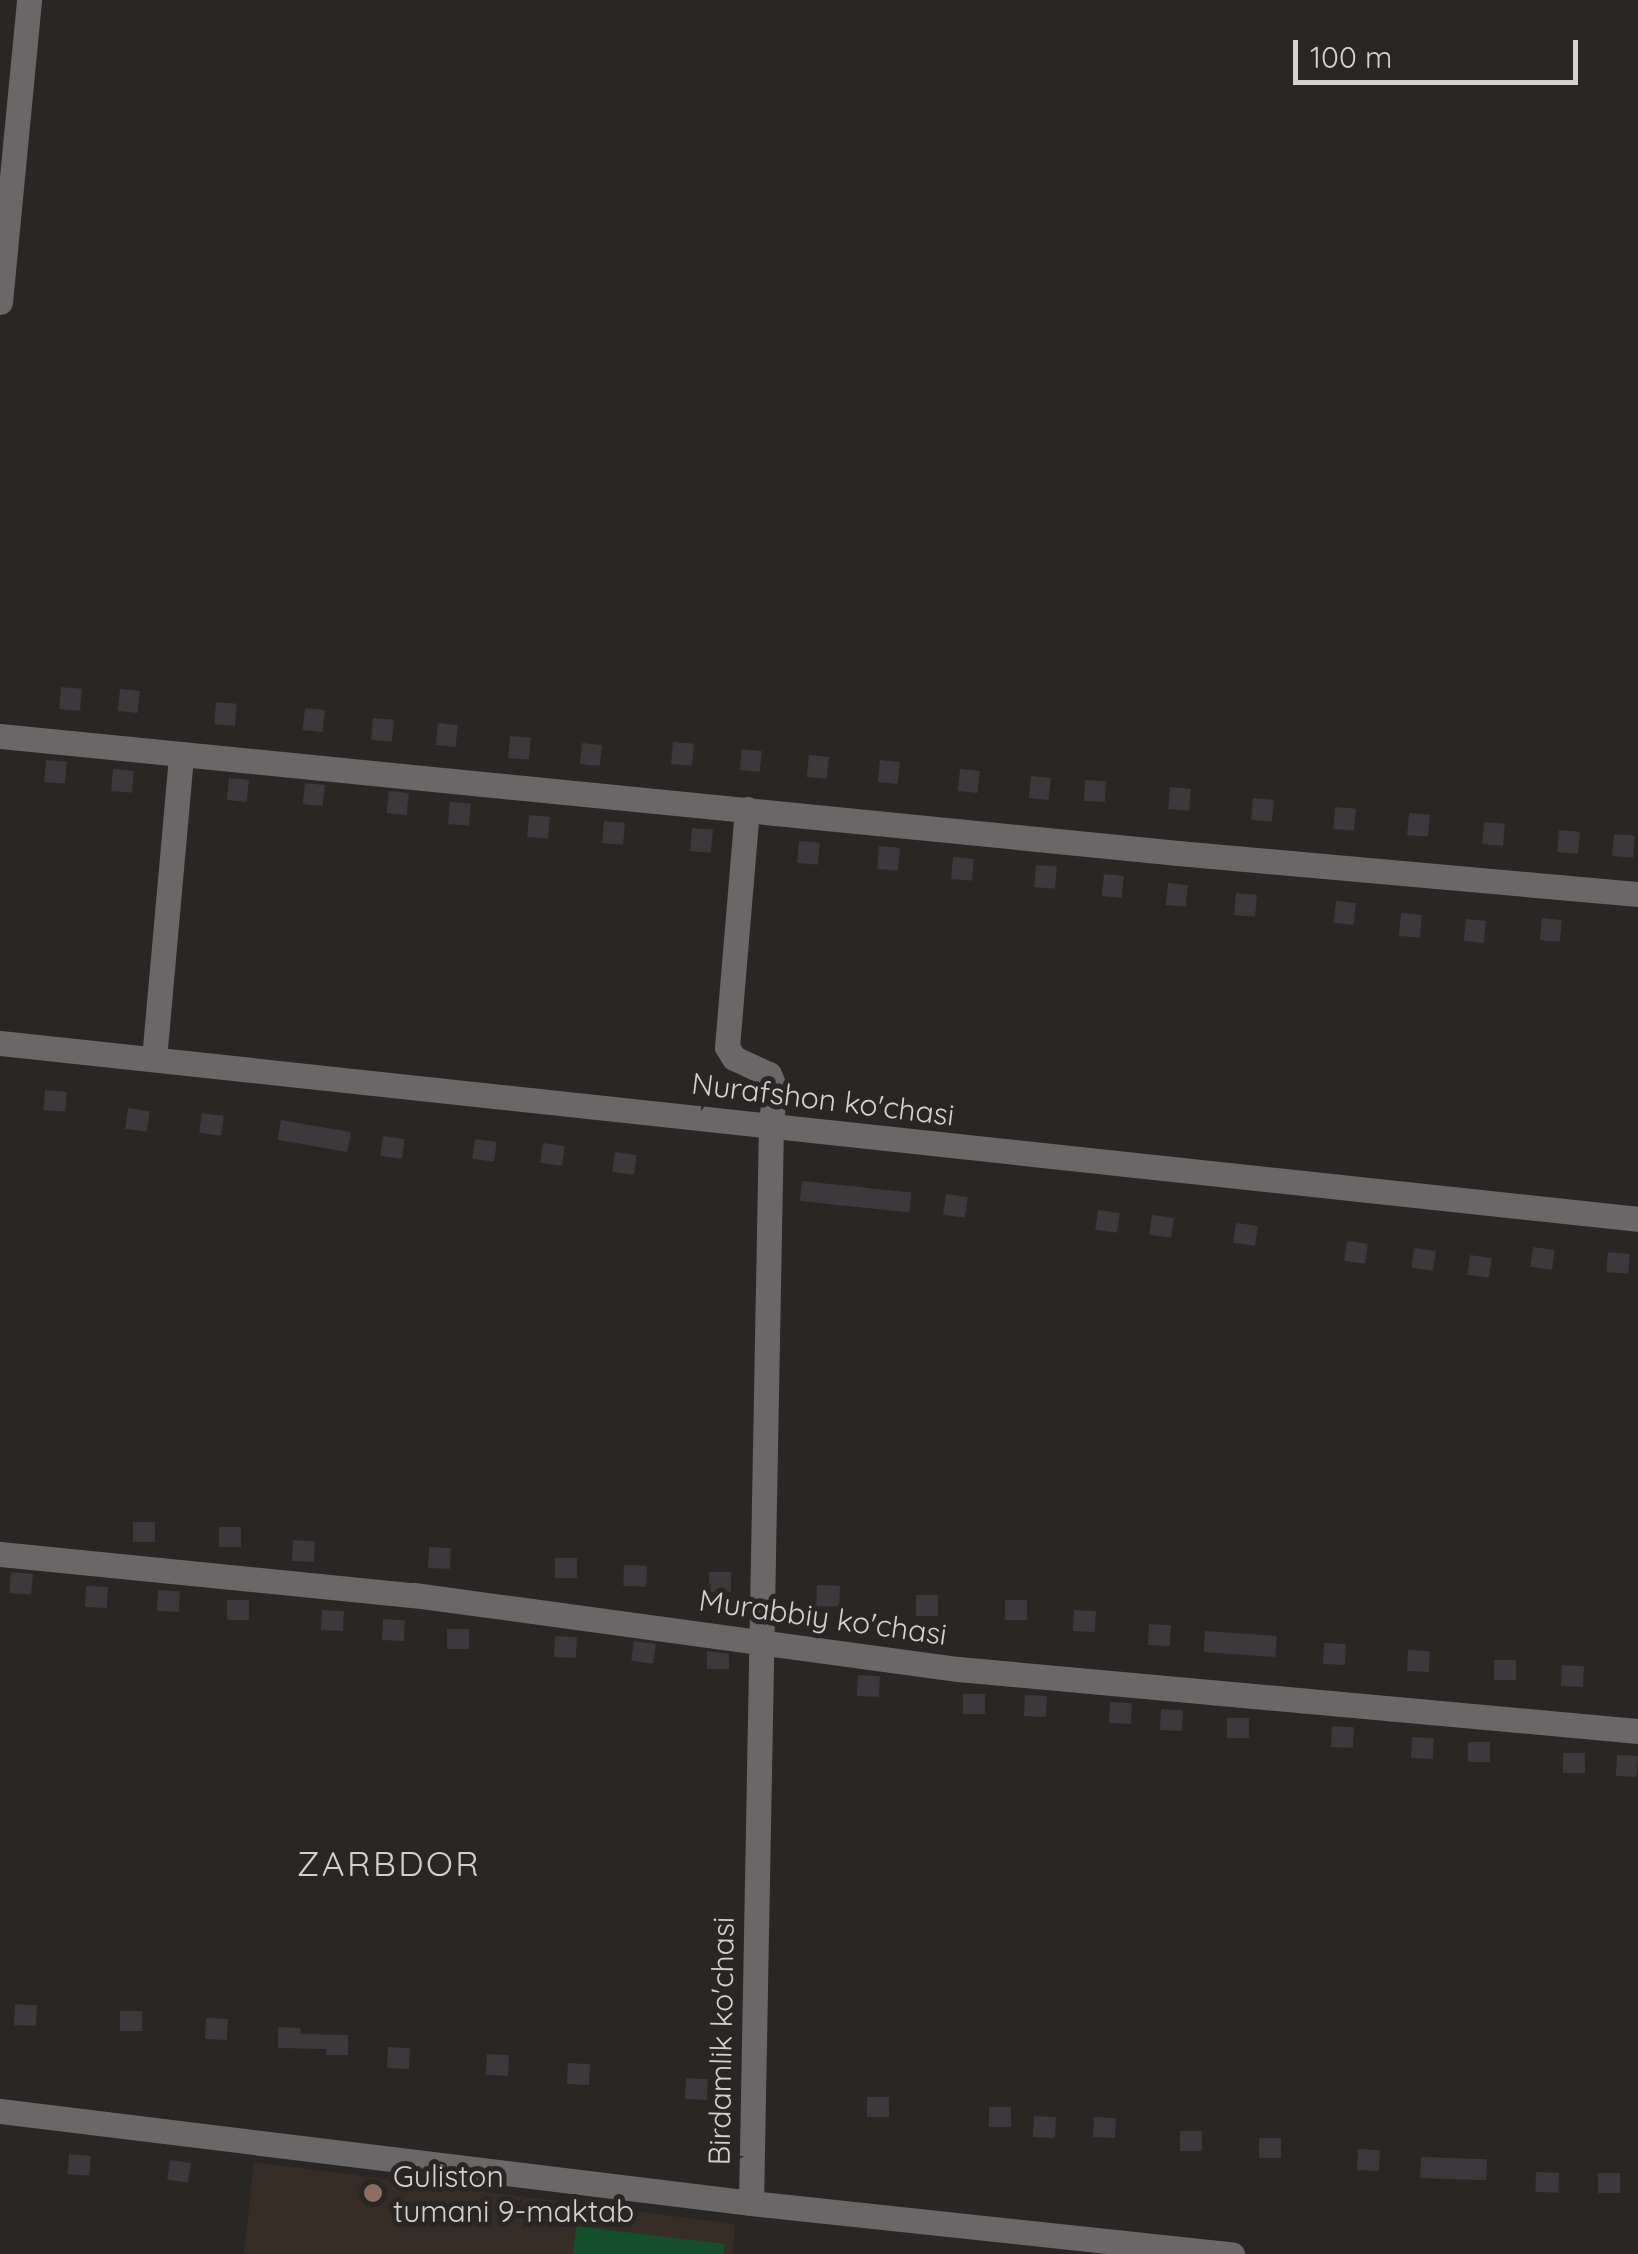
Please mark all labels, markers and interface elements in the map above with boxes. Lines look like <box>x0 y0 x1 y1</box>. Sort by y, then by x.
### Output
scale bar <box>1298 20 1583 82</box>
text: 100 m <box>1310 38 1392 76</box>
street label: Nurafshon ko'chasi <box>690 1065 956 1133</box>
street label: Murabbiy ko'chasi <box>697 1582 949 1652</box>
district label: ZARBDOR <box>297 1842 481 1884</box>
street label: Birdamlik ko'chasi <box>701 1916 741 2166</box>
place label: Guliston tumani 9-maktab <box>393 2158 634 2228</box>
marker: Guliston tumani 9-maktab <box>362 2182 384 2204</box>

